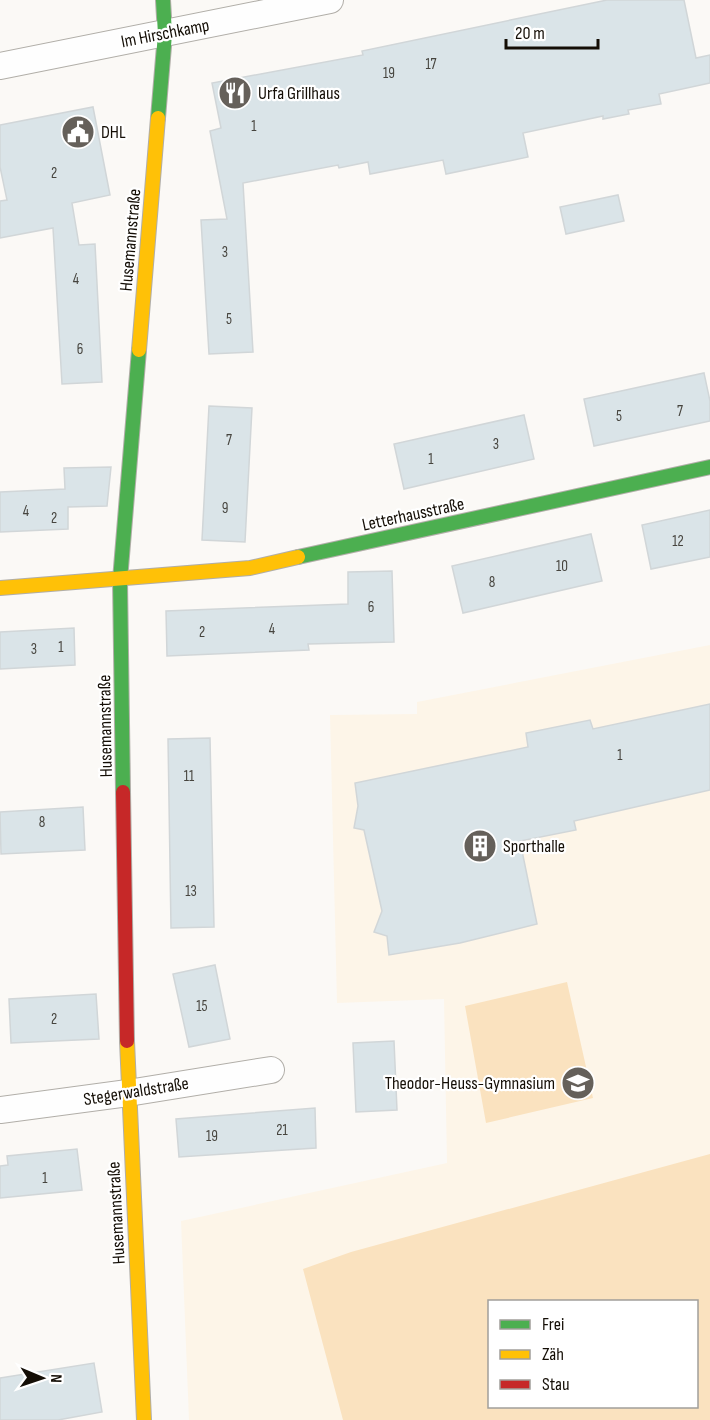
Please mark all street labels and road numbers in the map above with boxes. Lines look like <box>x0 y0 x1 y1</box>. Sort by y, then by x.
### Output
street label: Im Hirschkamp <box>119 15 211 52</box>
street label: Husemannstraße <box>116 188 145 292</box>
street label: Letterhausstraße <box>360 493 466 536</box>
street label: Husemannstraße <box>94 674 117 778</box>
street label: Stegerwaldstraße <box>82 1073 190 1110</box>
street label: Husemannstraße <box>103 1161 130 1265</box>

